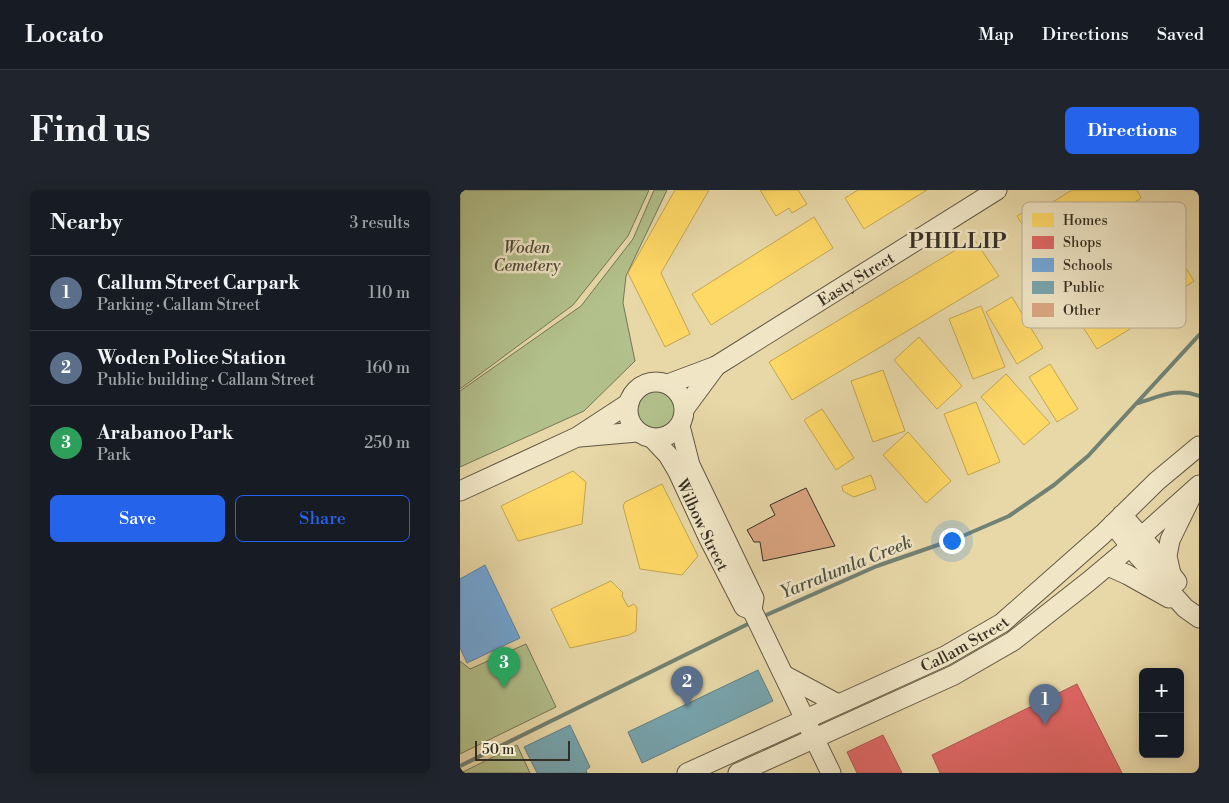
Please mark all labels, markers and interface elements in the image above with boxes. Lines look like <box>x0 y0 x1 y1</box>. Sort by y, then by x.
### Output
text: Locato <box>25 20 104 50</box>
text: Map <box>978 23 1014 46</box>
text: Directions <box>1042 23 1129 46</box>
text: Saved <box>1157 23 1204 46</box>
button: Directions <box>1065 107 1199 154</box>
text: Find us <box>30 109 150 152</box>
legend <box>1022 202 1186 328</box>
text: Nearby <box>50 210 123 236</box>
text: Homes <box>1063 212 1108 230</box>
text: 3 results <box>349 213 410 233</box>
district label: PHILLIP <box>909 229 1007 255</box>
text: Shops <box>1063 234 1101 252</box>
park label: Woden Cemetery <box>493 238 561 276</box>
street label: Easty Street <box>814 248 898 311</box>
text: Schools <box>1063 257 1112 275</box>
text: Callum Street Carpark <box>97 271 300 295</box>
text: Public <box>1063 279 1104 297</box>
text: 1 <box>62 283 70 303</box>
text: 110 m <box>368 283 410 303</box>
text: Parking · Callam Street <box>97 295 260 315</box>
text: Other <box>1063 302 1101 320</box>
text: Woden Police Station <box>97 346 286 370</box>
text: 2 <box>61 358 71 378</box>
text: 160 m <box>366 358 410 378</box>
text: Public building · Callam Street <box>97 370 315 390</box>
text: Arabanoo Park <box>97 421 233 445</box>
text: 3 <box>61 433 71 453</box>
text: 250 m <box>364 433 410 453</box>
text: Park <box>97 445 130 465</box>
street label: Wilbow Street <box>671 475 733 575</box>
button: Save <box>50 495 225 542</box>
button: Share <box>235 495 410 542</box>
your location <box>939 528 965 554</box>
water label: Yarralumla Creek <box>777 531 916 604</box>
street label: Callam Street <box>918 612 1014 677</box>
pin: 3 <box>488 647 520 688</box>
pin: 2 <box>671 666 703 707</box>
map controls <box>1139 668 1184 758</box>
button: + <box>1139 668 1184 713</box>
pin: 1 <box>1029 684 1061 725</box>
button: − <box>1139 713 1184 758</box>
scale bar <box>475 738 570 761</box>
text: 50 m <box>482 741 514 759</box>

